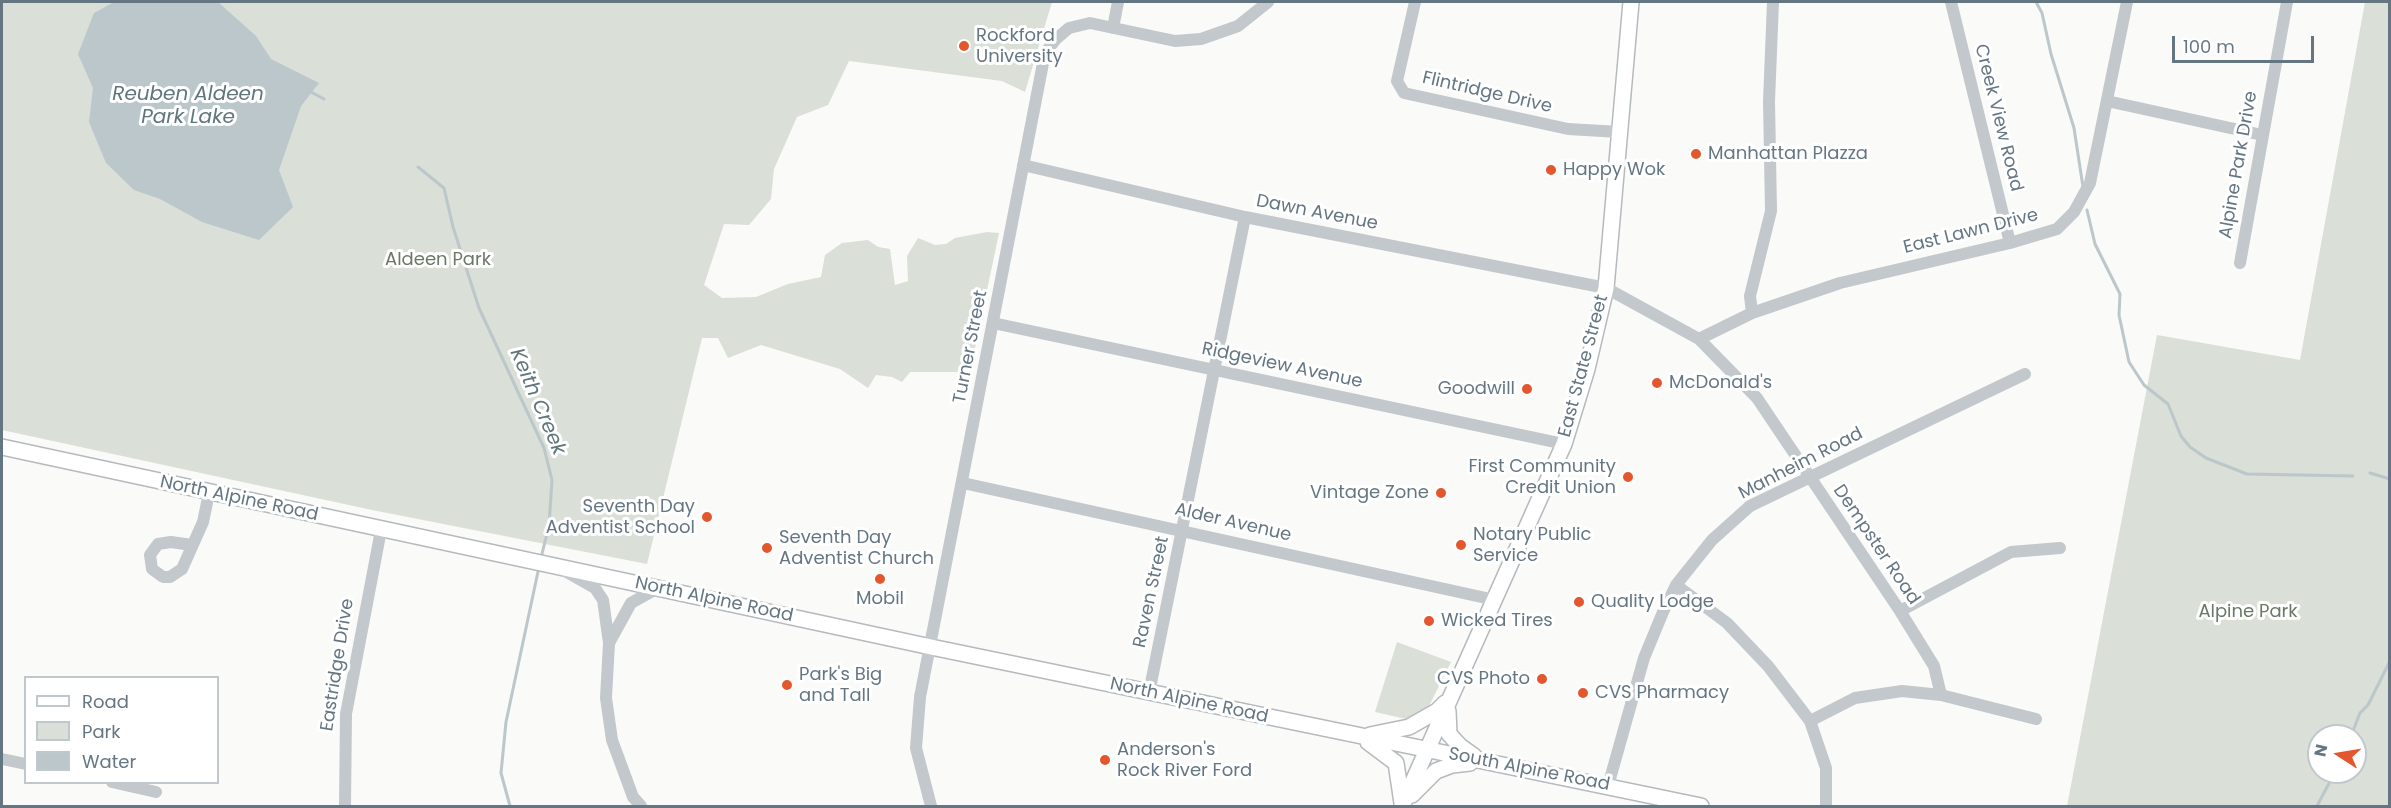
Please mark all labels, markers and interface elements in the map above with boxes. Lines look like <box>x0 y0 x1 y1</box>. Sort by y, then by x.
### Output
scale bar <box>2175 24 2318 62</box>
place label: Rockford University <box>976 25 1063 68</box>
text: 100 m <box>2183 34 2235 59</box>
marker: Rockford University <box>957 39 971 53</box>
street label: Creek View Road <box>1969 42 2027 194</box>
street label: Flintridge Drive <box>1420 68 1554 118</box>
water label: Reuben Aldeen Park Lake <box>112 83 264 130</box>
street label: Alpine Park Drive <box>2215 90 2263 240</box>
place label: Manhattan Plazza <box>1708 143 1868 165</box>
marker: Manhattan Plazza <box>1689 147 1703 161</box>
place label: Happy Wok <box>1563 159 1665 181</box>
marker: Happy Wok <box>1544 163 1558 177</box>
street label: Dawn Avenue <box>1254 191 1380 235</box>
street label: East Lawn Drive <box>1901 205 2041 259</box>
park label: Aldeen Park <box>385 249 491 271</box>
street label: Turner Street <box>949 289 993 405</box>
street label: East State Street <box>1555 292 1613 440</box>
street label: Ridgeview Avenue <box>1200 338 1364 394</box>
water label: Keith Creek <box>504 345 570 459</box>
place label: McDonald's <box>1669 372 1772 394</box>
marker: McDonald's <box>1650 376 1664 390</box>
place label: Goodwill <box>1438 378 1515 400</box>
marker: Goodwill <box>1520 382 1534 396</box>
street label: Manheim Road <box>1735 423 1867 505</box>
place label: First Community Credit Union <box>1468 456 1616 498</box>
marker: First Community Credit Union <box>1621 470 1635 484</box>
street label: North Alpine Road <box>158 472 320 526</box>
street label: Dempster Road <box>1828 481 1924 609</box>
place label: Vintage Zone <box>1310 482 1429 504</box>
marker: Vintage Zone <box>1434 486 1448 500</box>
place label: Seventh Day Adventist School <box>546 496 695 538</box>
street label: Alder Avenue <box>1173 499 1293 547</box>
marker: Seventh Day Adventist School <box>700 510 714 524</box>
place label: Notary Public Service <box>1473 524 1591 566</box>
place label: Seventh Day Adventist Church <box>779 527 934 570</box>
street label: Raven Street <box>1130 534 1174 650</box>
marker: Notary Public Service <box>1454 538 1468 552</box>
marker: Seventh Day Adventist Church <box>760 541 774 555</box>
marker: Mobil <box>873 572 887 586</box>
street label: North Alpine Road <box>633 573 795 627</box>
place label: Mobil <box>856 588 904 610</box>
place label: Quality Lodge <box>1591 591 1714 613</box>
marker: Quality Lodge <box>1572 595 1586 609</box>
street label: Eastridge Drive <box>317 597 359 733</box>
park label: Alpine Park <box>2198 601 2298 623</box>
place label: Wicked Tires <box>1441 610 1553 632</box>
marker: Wicked Tires <box>1422 614 1436 628</box>
place label: Park's Big and Tall <box>799 664 882 706</box>
place label: CVS Photo <box>1437 668 1530 690</box>
marker: CVS Photo <box>1535 672 1549 686</box>
street label: North Alpine Road <box>1108 674 1270 728</box>
legend <box>24 676 219 784</box>
marker: Park's Big and Tall <box>780 678 794 692</box>
place label: CVS Pharmacy <box>1595 682 1729 704</box>
marker: CVS Pharmacy <box>1576 686 1590 700</box>
text: Road <box>82 689 129 714</box>
text: Park <box>82 719 121 744</box>
north arrow <box>2307 724 2367 784</box>
place label: Anderson's Rock River Ford <box>1117 739 1252 782</box>
text: N <box>2308 742 2333 759</box>
street label: South Alpine Road <box>1446 744 1612 796</box>
text: Water <box>82 749 136 774</box>
marker: Anderson's Rock River Ford <box>1098 753 1112 767</box>

